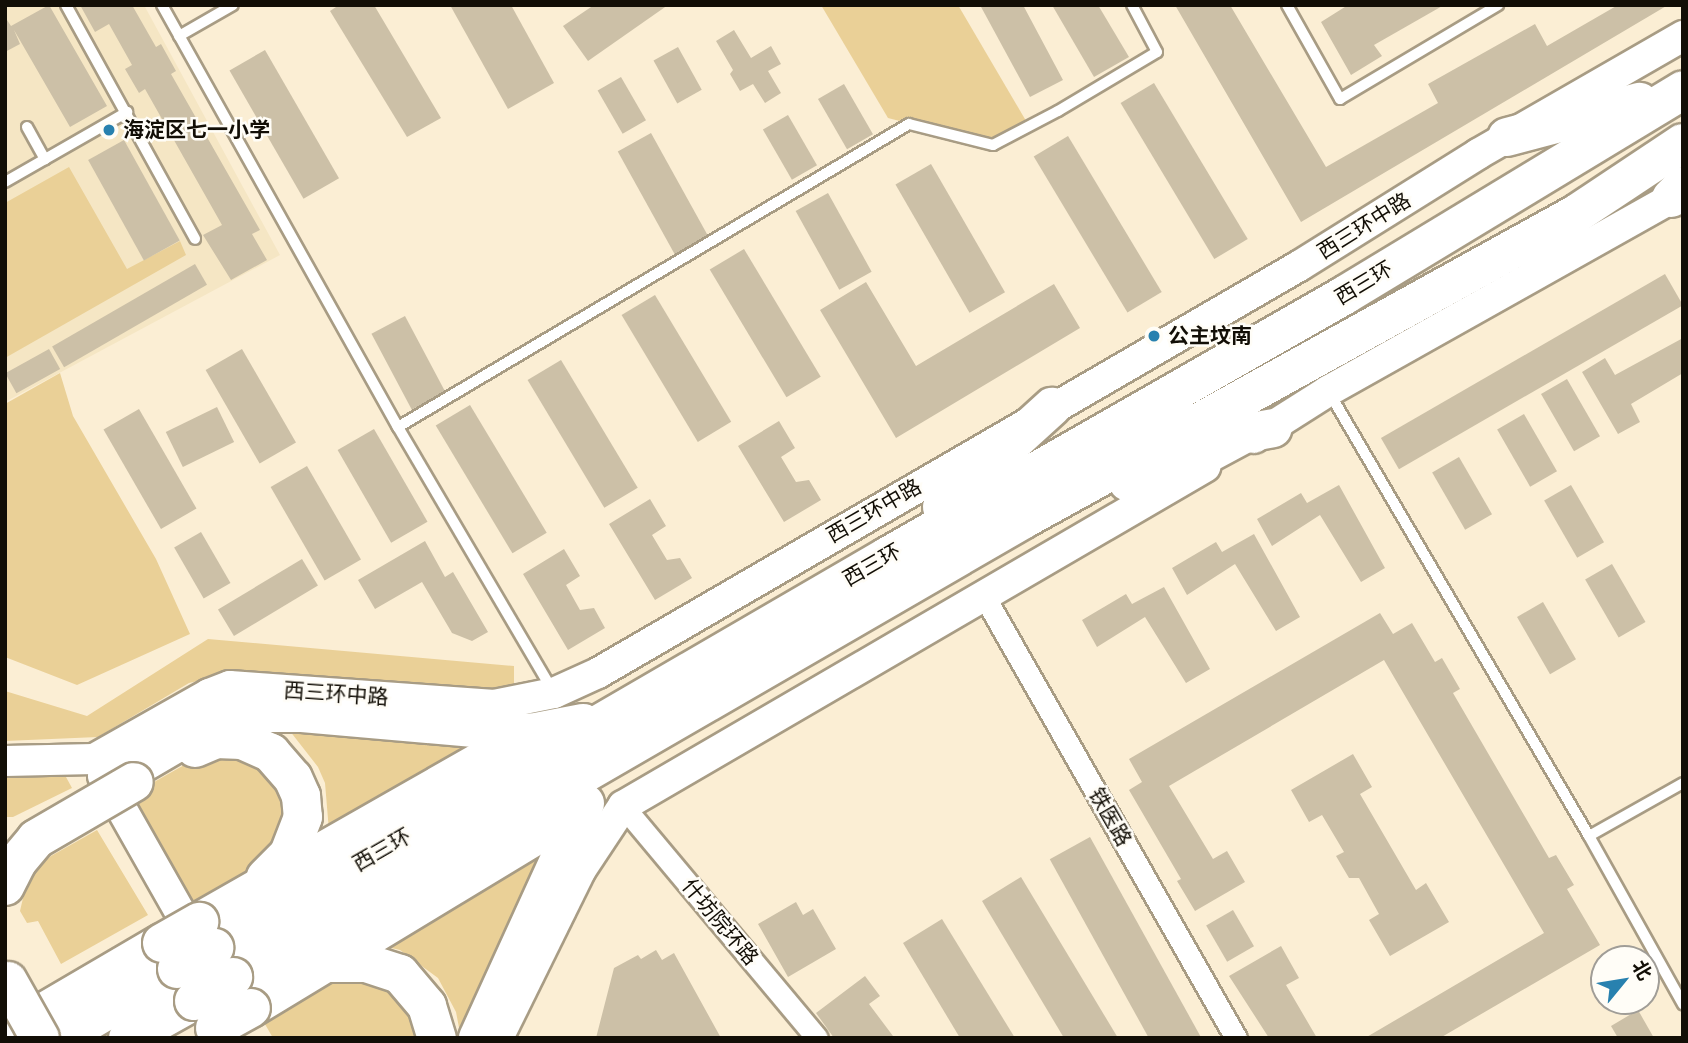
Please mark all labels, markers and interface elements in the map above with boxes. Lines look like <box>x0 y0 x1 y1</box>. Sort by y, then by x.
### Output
place label: 海淀区七一小学 <box>123 117 270 143</box>
marker: 海淀区七一小学 <box>101 122 117 138</box>
street label: 西三环中路 <box>1313 187 1415 265</box>
street label: 西三环 <box>1331 256 1397 310</box>
place label: 公主坟南 <box>1168 323 1252 349</box>
marker: 公主坟南 <box>1146 328 1162 344</box>
street label: 西三环中路 <box>822 474 926 548</box>
street label: 西三环 <box>838 538 906 592</box>
street label: 西三环中路 <box>283 678 389 710</box>
street label: 铁医路 <box>1083 783 1137 851</box>
street label: 西三环 <box>348 823 416 877</box>
street label: 什坊院环路 <box>677 874 763 970</box>
north arrow <box>1590 945 1660 1015</box>
text: 北 <box>1627 957 1656 984</box>

